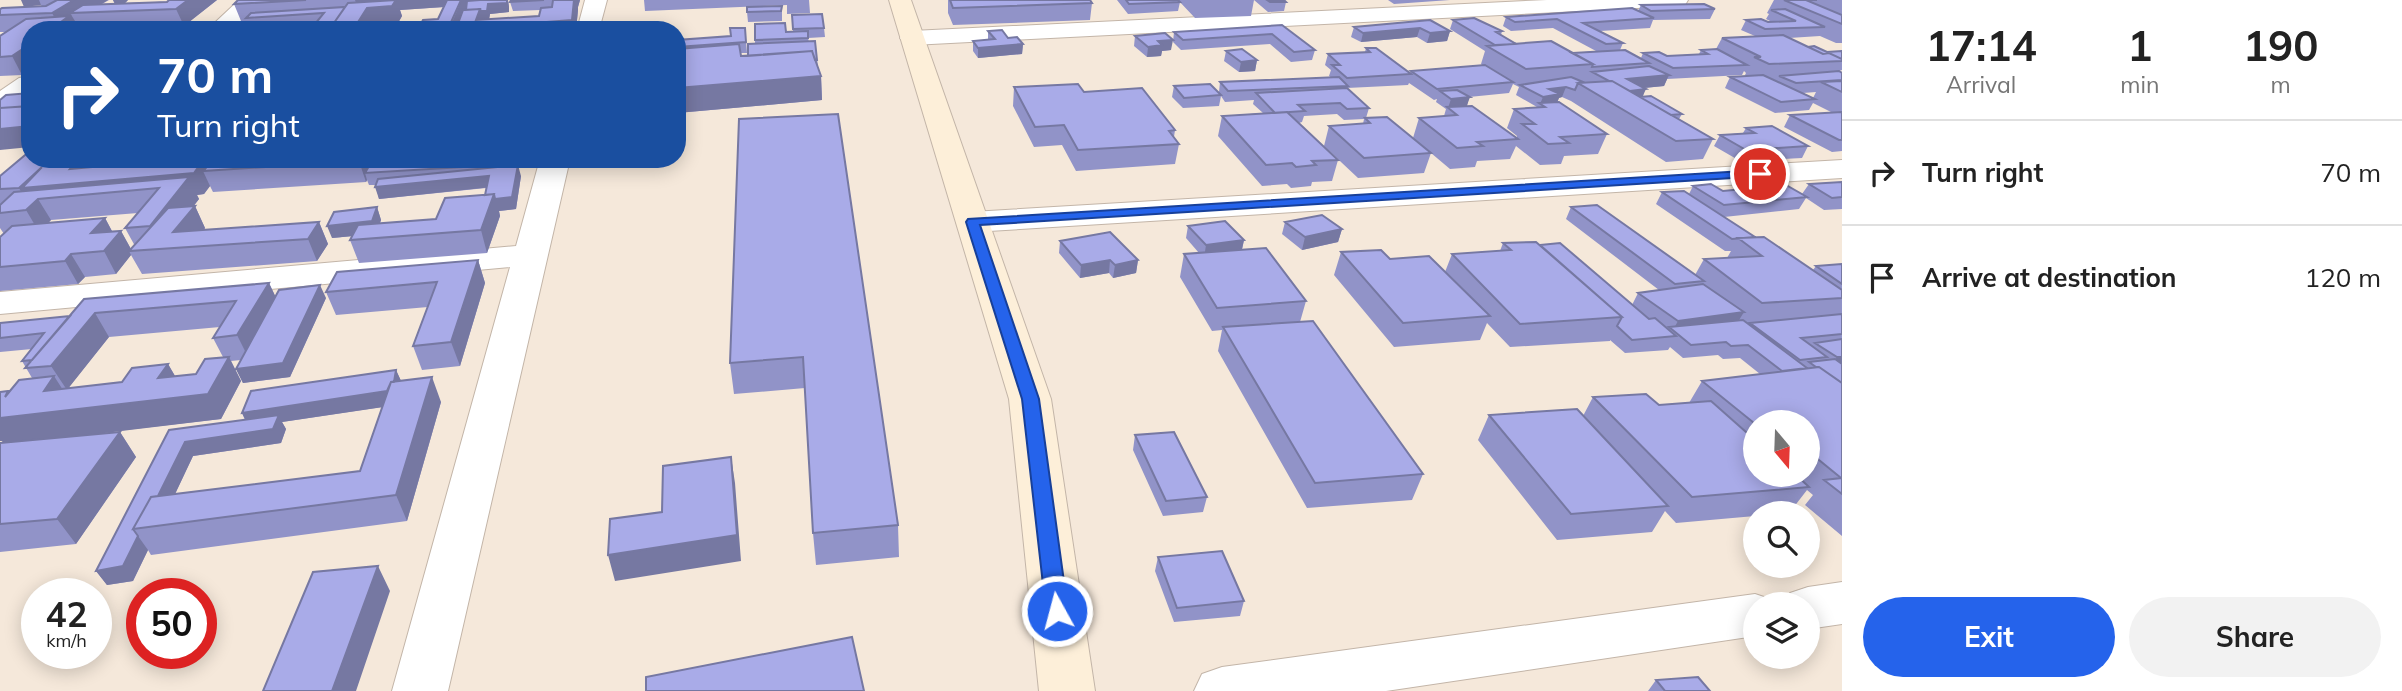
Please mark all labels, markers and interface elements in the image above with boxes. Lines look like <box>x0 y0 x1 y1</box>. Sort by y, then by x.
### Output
text: 17:14 <box>1926 19 2037 72</box>
text: 1 <box>2127 19 2152 72</box>
text: 190 <box>2243 19 2318 72</box>
text: 70 m <box>157 44 273 105</box>
icon: right <box>42 49 133 140</box>
text: Arrival <box>1946 70 2016 99</box>
text: min <box>2120 70 2159 99</box>
text: m <box>2271 70 2291 99</box>
text: Turn right <box>157 105 300 145</box>
pin <box>1730 144 1790 204</box>
icon: right <box>1863 154 1901 192</box>
icon: arrive <box>1741 155 1779 193</box>
text: Turn right <box>1922 156 2043 189</box>
text: 70 m <box>2320 156 2381 189</box>
icon: arrive <box>1863 259 1901 297</box>
text: Arrive at destination <box>1922 261 2177 294</box>
text: 120 m <box>2305 261 2381 294</box>
north arrow <box>1743 410 1820 486</box>
map controls <box>1743 410 1820 669</box>
button: search <box>1743 501 1820 578</box>
position arrow <box>1020 574 1094 648</box>
speed limit sign: 50 <box>126 578 217 669</box>
text: 42 <box>45 592 88 636</box>
button: layers <box>1743 592 1820 669</box>
button: Exit <box>1863 597 2115 677</box>
button: Share <box>2129 597 2381 677</box>
text: km/h <box>46 629 87 652</box>

